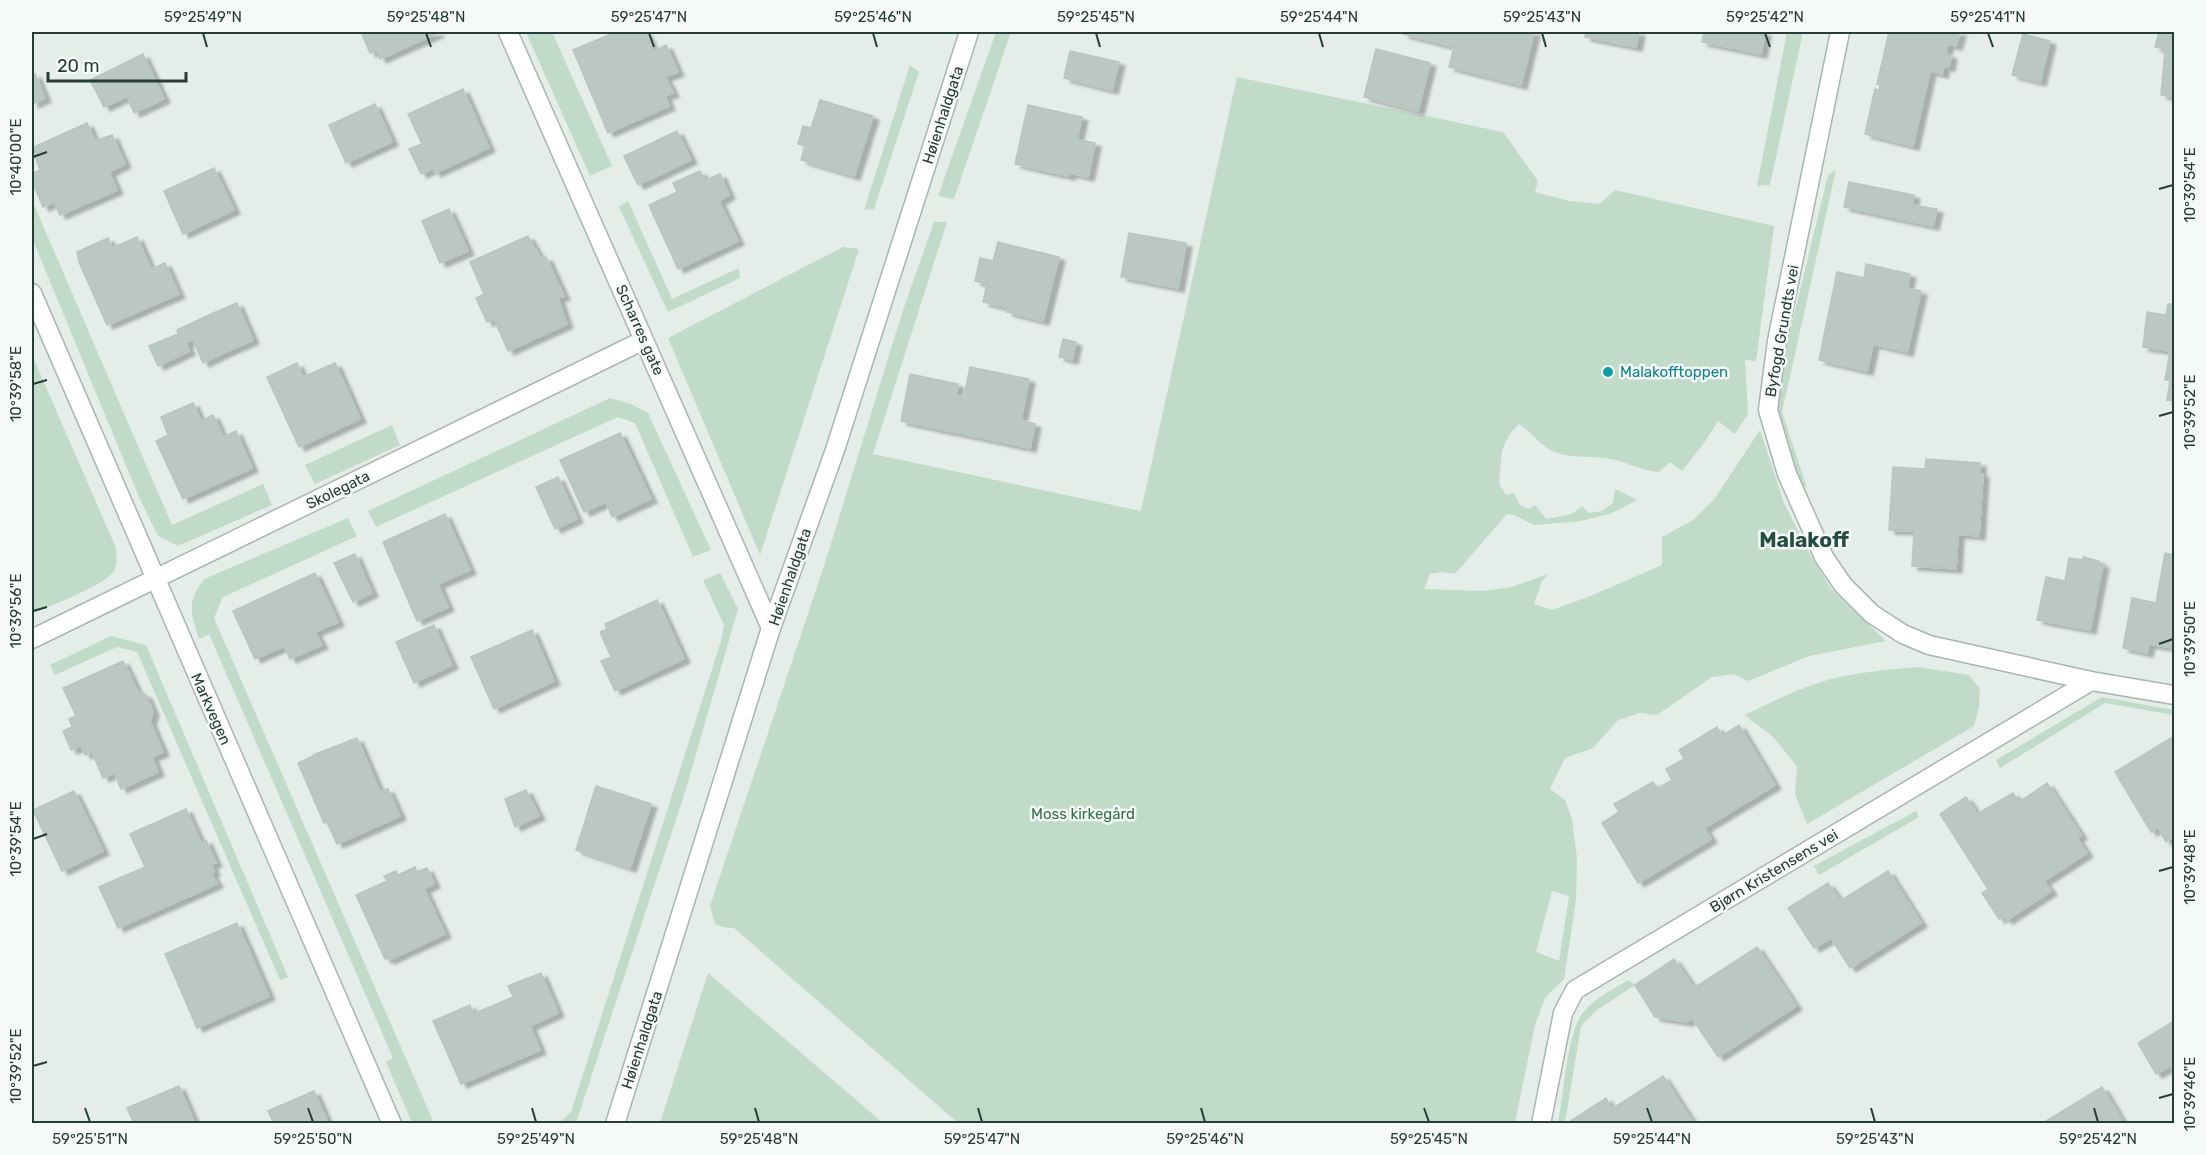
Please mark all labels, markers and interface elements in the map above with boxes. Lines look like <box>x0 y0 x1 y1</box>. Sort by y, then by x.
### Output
text: 59°25'49"N <box>164 8 242 26</box>
text: 59°25'48"N <box>387 8 465 26</box>
text: 59°25'47"N <box>611 8 687 26</box>
text: 59°25'46"N <box>834 8 912 26</box>
text: 59°25'45"N <box>1057 8 1135 26</box>
text: 59°25'44"N <box>1280 8 1358 26</box>
text: 59°25'43"N <box>1503 8 1581 26</box>
text: 59°25'42"N <box>1726 8 1804 26</box>
text: 59°25'41"N <box>1950 8 2026 26</box>
scale bar <box>48 45 186 83</box>
text: 20 m <box>57 55 99 77</box>
street label: Høienhaldgata <box>919 64 967 166</box>
text: 10°40'00"E <box>7 119 25 195</box>
text: 10°39'54"E <box>2181 147 2199 223</box>
street label: Byfogd Grundts vei <box>1762 263 1802 399</box>
street label: Scharres gate <box>612 282 668 378</box>
text: 10°39'58"E <box>7 346 25 422</box>
place label: Malakofftoppen <box>1620 363 1728 381</box>
marker: Malakofftoppen <box>1601 365 1615 379</box>
text: 10°39'52"E <box>2181 374 2199 450</box>
street label: Skolegata <box>303 467 373 513</box>
street label: Høienhaldgata <box>765 526 815 628</box>
district label: Malakoff <box>1759 527 1849 552</box>
text: 10°39'56"E <box>7 573 25 649</box>
text: 10°39'50"E <box>2181 601 2199 677</box>
street label: Markvegen <box>187 670 235 748</box>
text: 10°39'54"E <box>7 801 25 877</box>
park label: Moss kirkegård <box>1031 805 1135 823</box>
street label: Bjørn Kristensens vei <box>1707 826 1841 916</box>
text: 10°39'48"E <box>2181 829 2199 905</box>
street label: Høienhaldgata <box>618 989 666 1091</box>
text: 10°39'52"E <box>7 1028 25 1104</box>
text: 10°39'46"E <box>2181 1057 2199 1131</box>
text: 59°25'51"N <box>52 1130 128 1148</box>
text: 59°25'50"N <box>273 1130 353 1148</box>
text: 59°25'49"N <box>497 1130 575 1148</box>
text: 59°25'48"N <box>720 1130 798 1148</box>
text: 59°25'47"N <box>944 1130 1020 1148</box>
text: 59°25'46"N <box>1166 1130 1244 1148</box>
text: 59°25'45"N <box>1390 1130 1468 1148</box>
text: 59°25'44"N <box>1613 1130 1691 1148</box>
text: 59°25'43"N <box>1836 1130 1914 1148</box>
text: 59°25'42"N <box>2059 1130 2137 1148</box>

